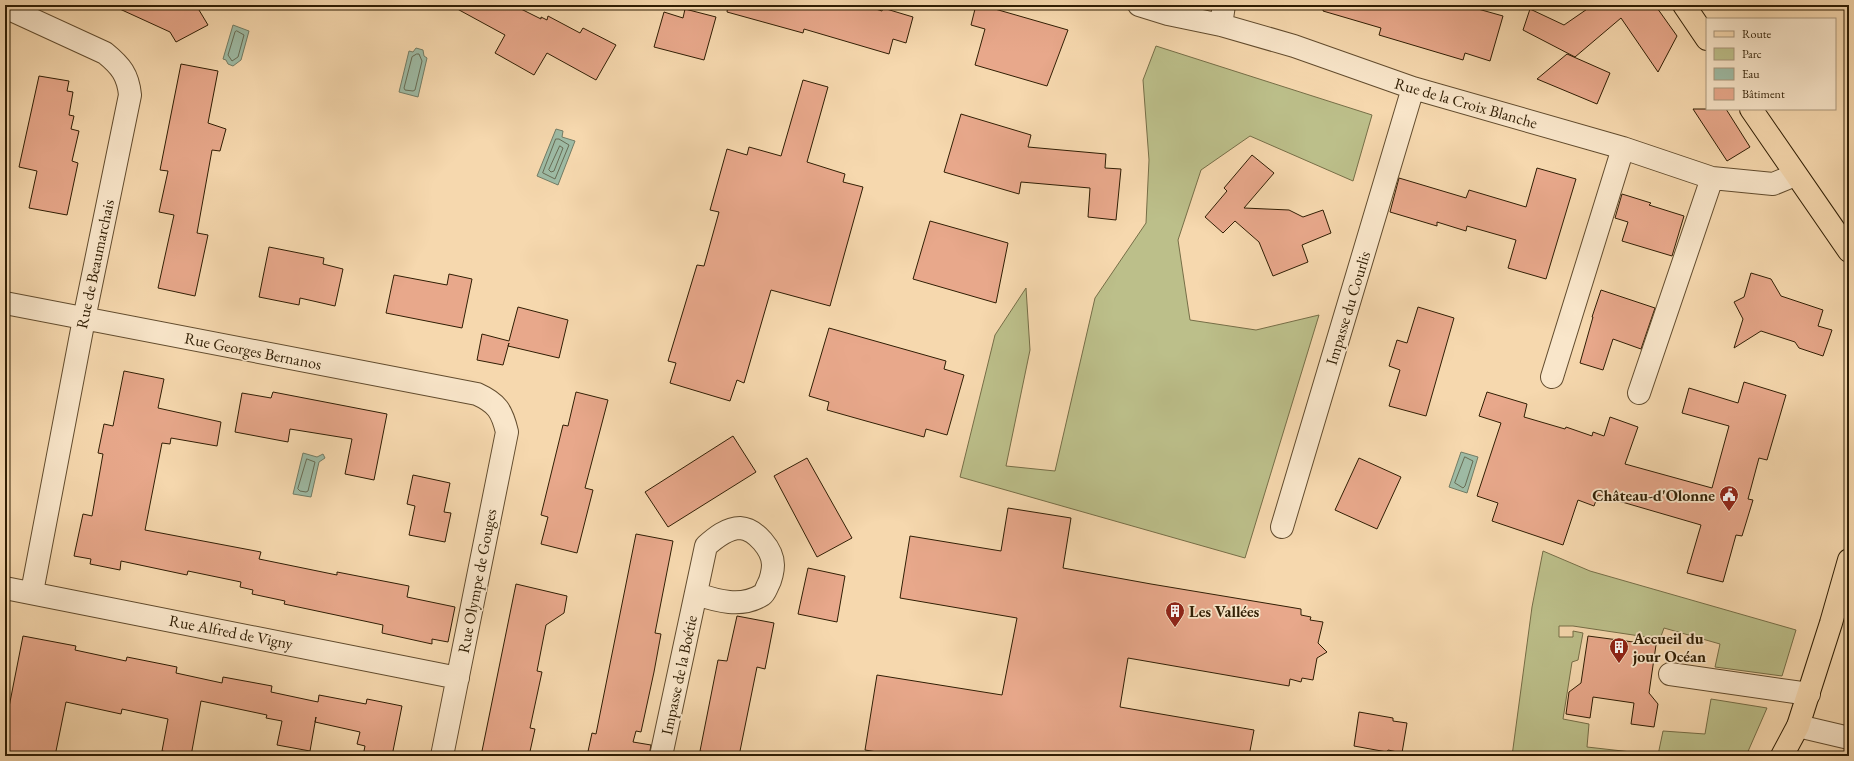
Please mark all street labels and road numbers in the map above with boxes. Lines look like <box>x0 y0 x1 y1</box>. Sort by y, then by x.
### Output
street label: Rue de la Croix Blanche <box>1392 73 1540 133</box>
street label: Rue de Beaumarchais <box>71 197 119 331</box>
street label: Impasse du Courlis <box>1321 249 1375 367</box>
street label: Rue Georges Bernanos <box>183 327 323 375</box>
street label: Rue Olympe de Gouges <box>453 507 501 655</box>
street label: Rue Alfred de Vigny <box>167 610 296 654</box>
street label: Impasse de la Boétie <box>656 613 702 737</box>

